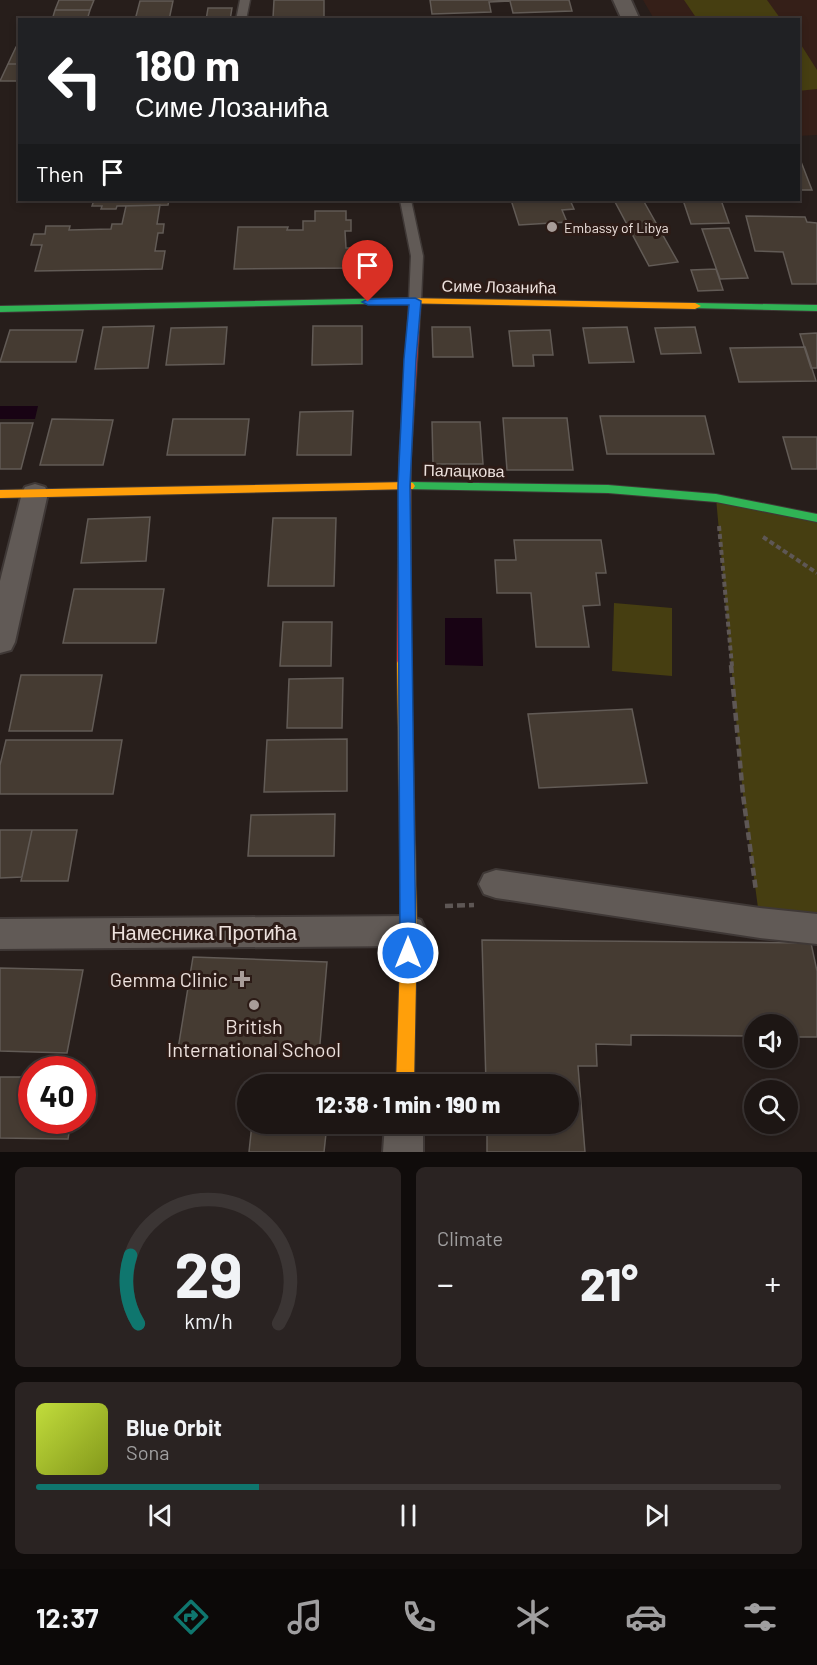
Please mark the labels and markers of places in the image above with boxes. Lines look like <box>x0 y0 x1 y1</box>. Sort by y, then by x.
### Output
place label: Embassy of Libya <box>564 219 669 236</box>
marker: Embassy of Libya <box>545 220 559 234</box>
pin <box>342 240 393 302</box>
place label: Gemma Clinic <box>110 967 228 991</box>
marker: Gemma Clinic <box>233 970 251 988</box>
marker: British International School <box>247 998 261 1012</box>
place label: British International School <box>167 1014 341 1061</box>

